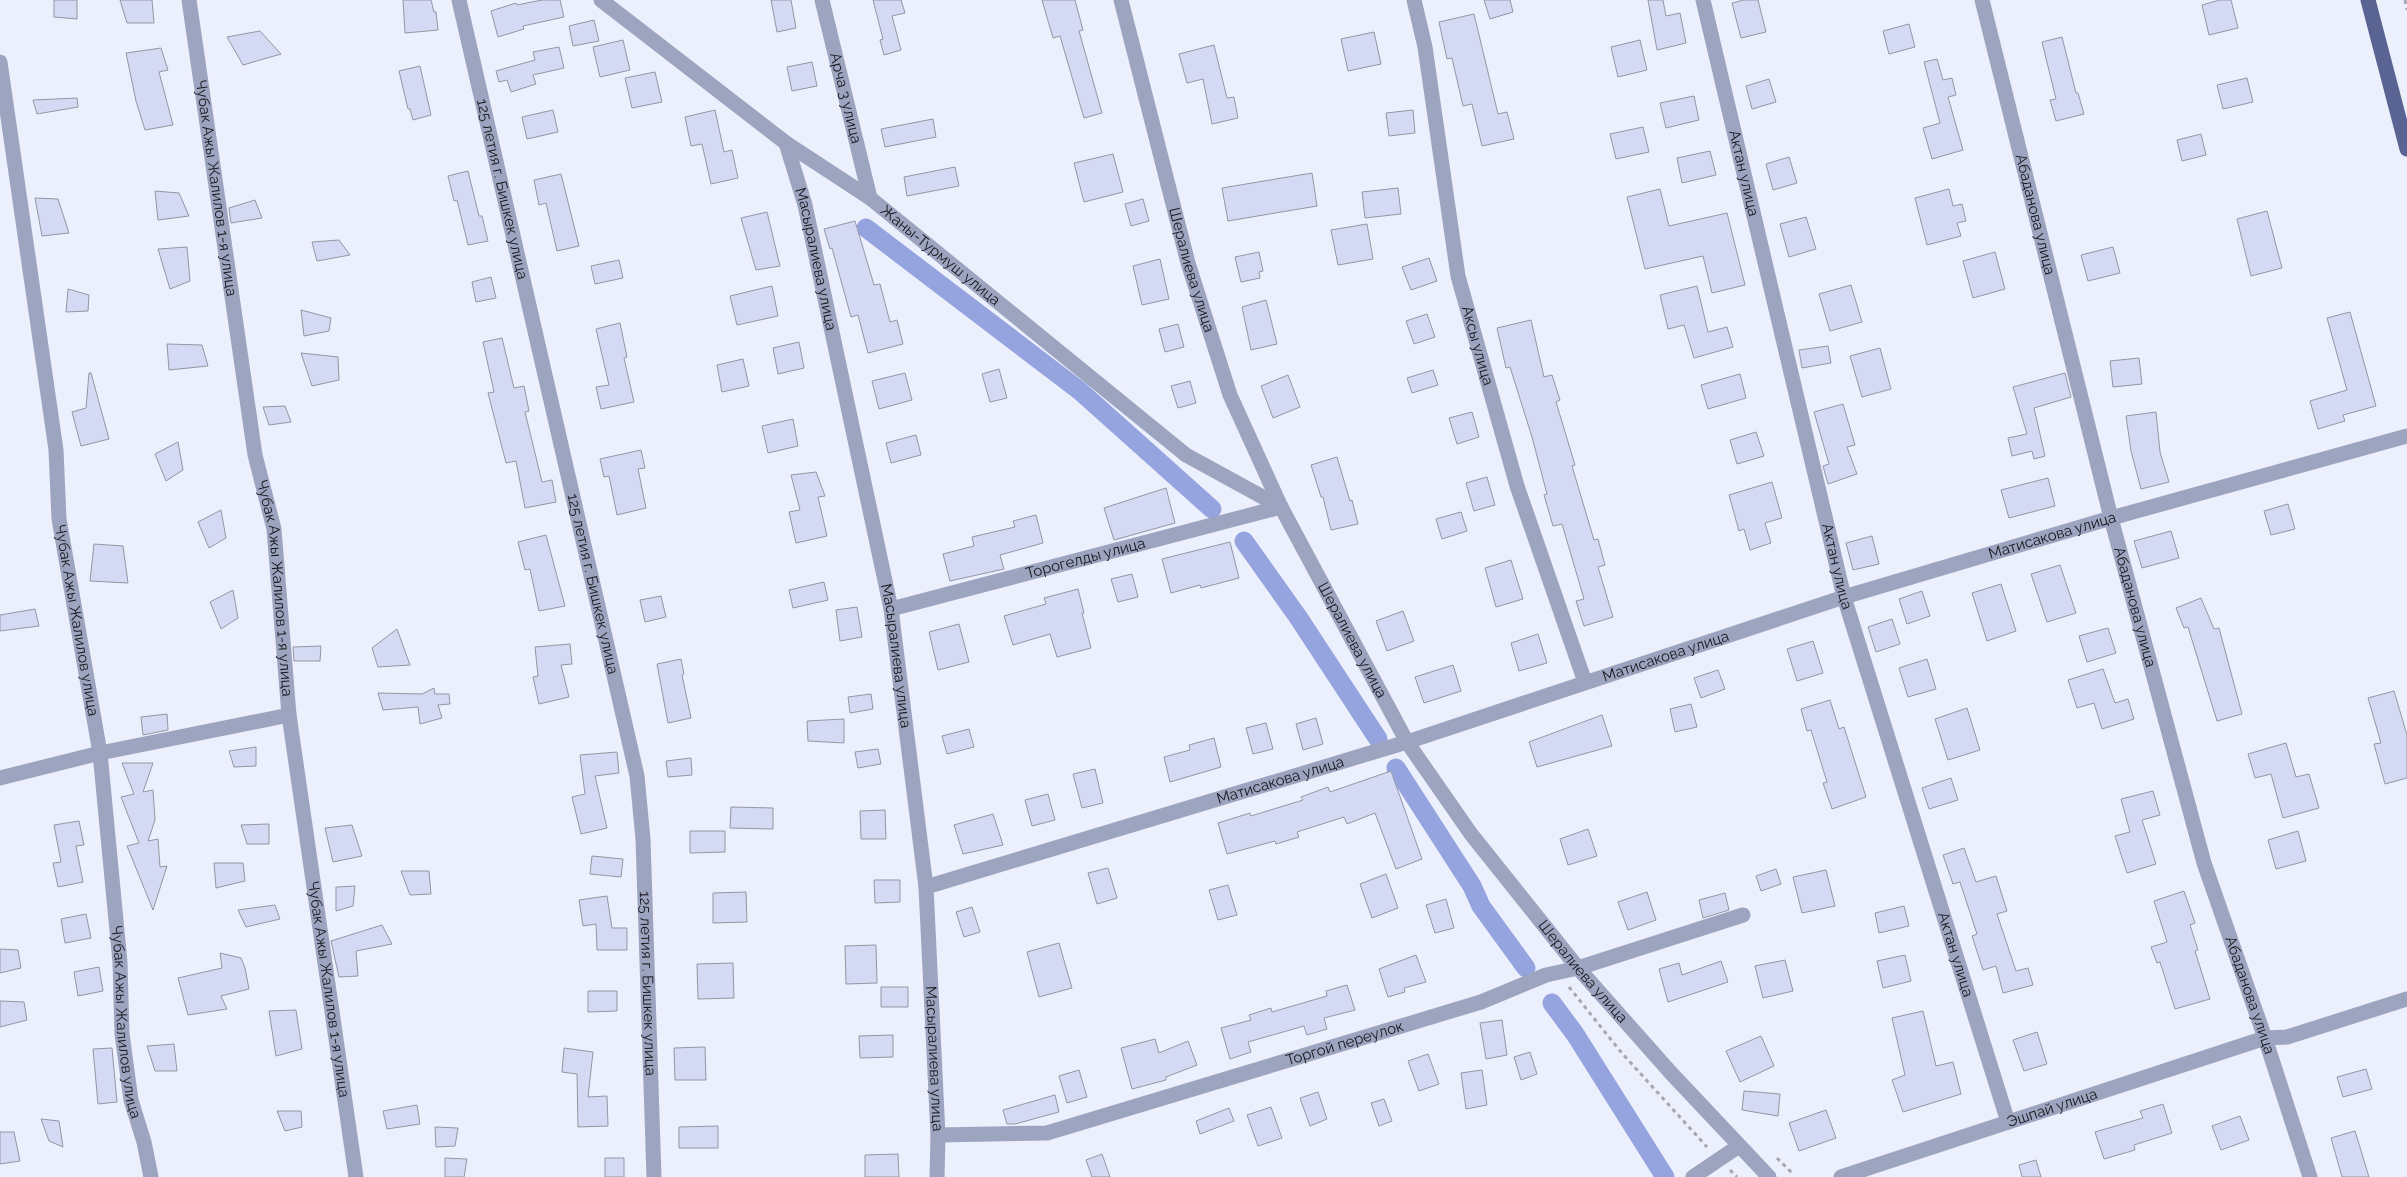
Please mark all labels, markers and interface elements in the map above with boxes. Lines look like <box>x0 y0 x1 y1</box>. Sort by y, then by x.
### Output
street label: Арча 3 улица <box>826 51 866 146</box>
street label: Чубак Ажы Жалилов 1-я улица <box>192 79 241 297</box>
street label: 125 летия г. Бишкек улица <box>473 97 532 281</box>
street label: Актан улица <box>1725 128 1763 218</box>
street label: Абаданова улица <box>2012 152 2059 277</box>
street label: Масыралиева улица <box>791 186 840 332</box>
street label: Жаны-Турмуш улица <box>877 201 1004 309</box>
street label: Шералиева улица <box>1165 206 1218 334</box>
street label: Аксы улица <box>1458 304 1497 388</box>
street label: Чубак Ажы Жалилов 1-я улица <box>253 478 296 697</box>
street label: 125 летия г. Бишкек улица <box>564 492 622 676</box>
street label: Матисакова улица <box>1986 508 2118 563</box>
street label: Актан улица <box>1818 522 1856 612</box>
street label: Чубак Ажы Жалилов улица <box>51 523 102 718</box>
street label: Торогелды улица <box>1024 534 1147 582</box>
street label: Абаданова улица <box>2110 545 2160 669</box>
street label: Шералиева улица <box>1314 579 1391 701</box>
street label: Масыралиева улица <box>877 582 915 729</box>
street label: Матисакова улица <box>1600 627 1731 685</box>
street label: Матисакова улица <box>1214 753 1346 808</box>
street label: Чубак Ажы Жалилов 1-я улица <box>304 880 353 1099</box>
street label: 125 летия г. Бишкек улица <box>636 891 660 1076</box>
street label: Актан улица <box>1934 910 1977 999</box>
street label: Шералиева улица <box>1534 917 1631 1027</box>
street label: Чубак Ажы Жалилов улица <box>108 925 145 1121</box>
street label: Абаданова улица <box>2221 934 2279 1056</box>
street label: Масыралиева улица <box>922 986 947 1132</box>
street label: Торгой переулок <box>1284 1017 1406 1069</box>
street label: Эшпай улица <box>2004 1085 2100 1131</box>

